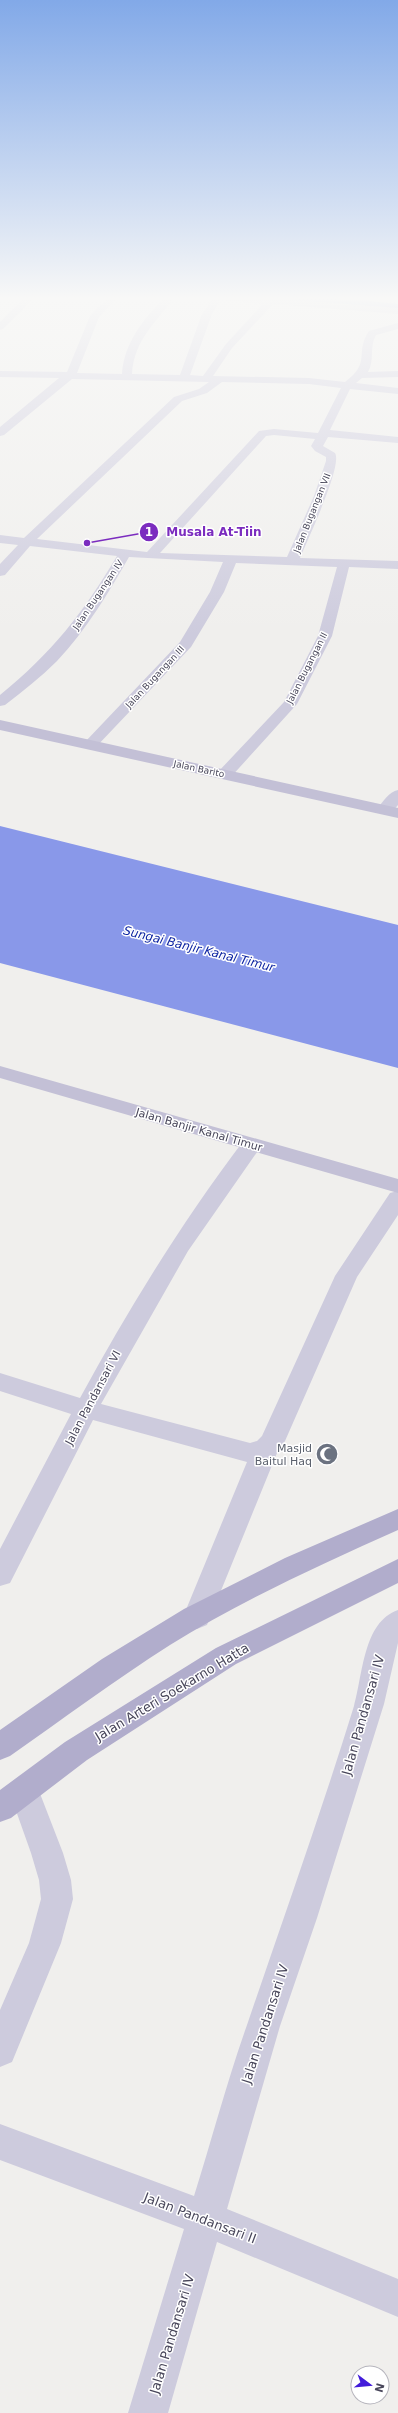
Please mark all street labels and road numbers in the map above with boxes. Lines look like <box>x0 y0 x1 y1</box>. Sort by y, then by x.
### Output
street label: Jalan Bugangan VII <box>291 472 333 555</box>
street label: Jalan Bugangan IV <box>70 557 126 633</box>
street label: Jalan Bugangan II <box>284 631 329 706</box>
street label: Jalan Bugangan III <box>123 644 186 711</box>
street label: Jalan Barito <box>172 759 226 779</box>
street label: Jalan Banjir Kanal Timur <box>133 1105 264 1154</box>
street label: Jalan Pandansari VI <box>62 1349 123 1448</box>
street label: Jalan Arteri Soekarno Hatta <box>91 1640 252 1745</box>
street label: Jalan Pandansari IV <box>338 1653 387 1778</box>
street label: Jalan Pandansari IV <box>238 1963 291 2086</box>
street label: Jalan Pandansari II <box>141 2189 258 2246</box>
street label: Jalan Pandansari IV <box>146 2272 197 2397</box>

